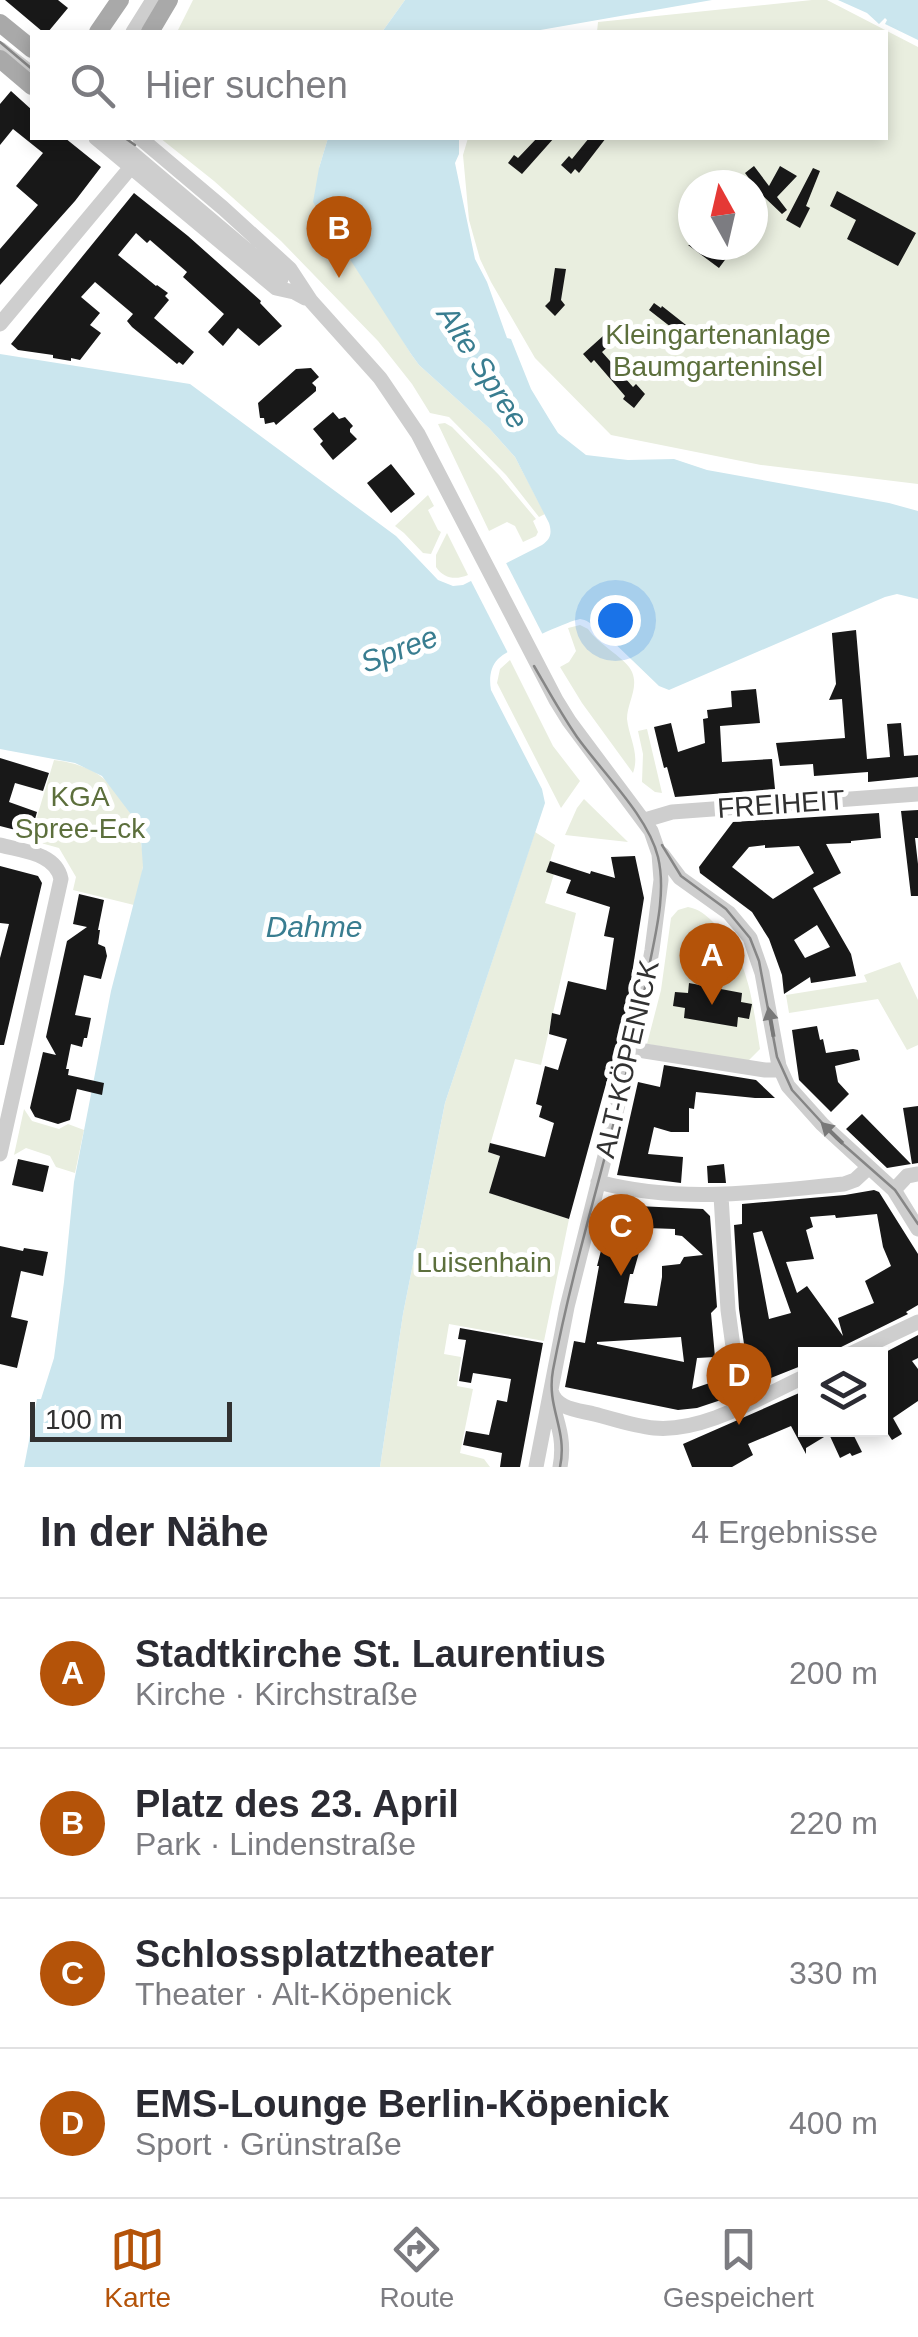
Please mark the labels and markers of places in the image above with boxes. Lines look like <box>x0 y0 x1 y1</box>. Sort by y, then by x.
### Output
pin: B <box>306 196 372 278</box>
pin: A <box>680 922 744 1005</box>
pin: C <box>588 1194 654 1276</box>
pin: D <box>706 1342 772 1425</box>

